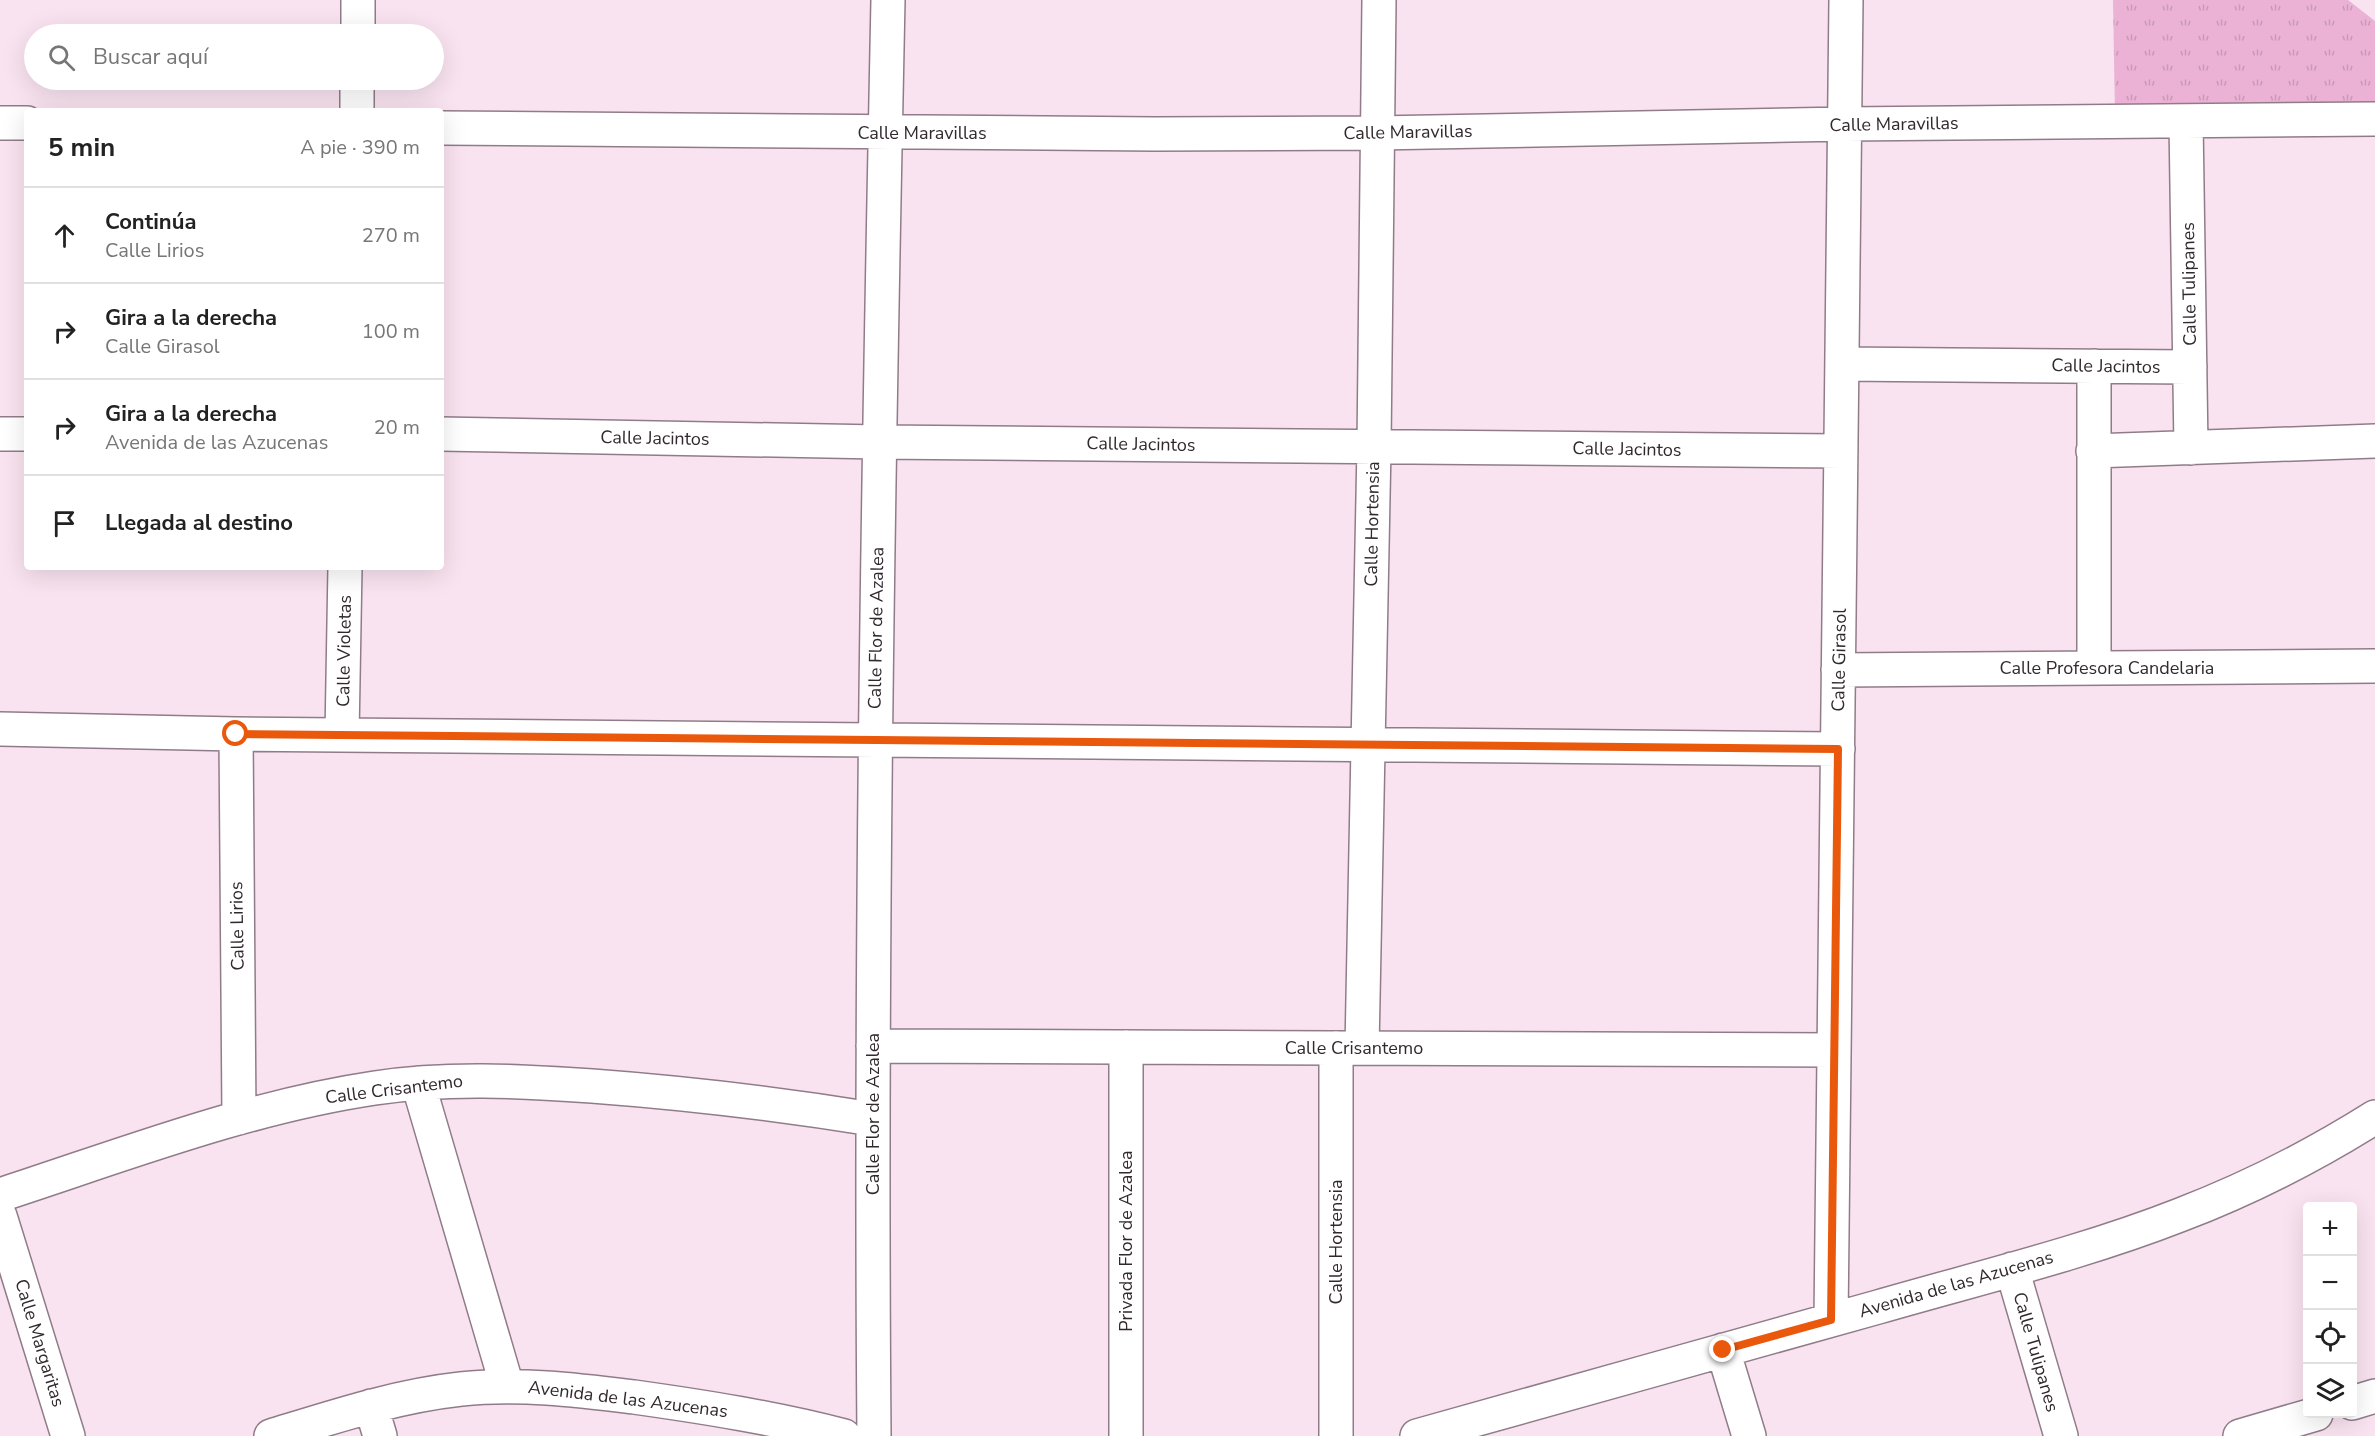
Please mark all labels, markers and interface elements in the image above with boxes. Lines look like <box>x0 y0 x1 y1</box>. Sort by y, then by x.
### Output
search box <box>24 24 444 90</box>
icon: search <box>45 41 78 74</box>
text: Buscar aquí <box>93 42 208 72</box>
street label: Calle Maravillas <box>1829 111 1959 137</box>
street label: Calle Maravillas <box>1343 119 1473 145</box>
street label: Calle Maravillas <box>857 121 987 145</box>
text: 5 min <box>48 130 115 165</box>
text: A pie · 390 m <box>300 134 420 161</box>
text: Continúa <box>105 207 196 237</box>
icon: ahead <box>48 219 81 252</box>
text: 270 m <box>362 222 420 249</box>
street label: Calle Tulipanes <box>2176 222 2202 346</box>
text: Calle Lirios <box>105 237 204 264</box>
text: Gira a la derecha <box>105 303 277 333</box>
icon: right <box>48 315 81 348</box>
text: 100 m <box>362 318 420 345</box>
text: Calle Girasol <box>105 333 220 360</box>
street label: Calle Jacintos <box>2051 353 2161 379</box>
text: Gira a la derecha <box>105 399 277 429</box>
icon: right <box>48 411 81 444</box>
text: 20 m <box>374 414 420 441</box>
street label: Calle Jacintos <box>600 425 710 451</box>
text: Avenida de las Azucenas <box>105 429 328 456</box>
street label: Calle Jacintos <box>1086 431 1196 457</box>
street label: Calle Jacintos <box>1572 436 1682 462</box>
street label: Calle Hortensia <box>1359 461 1385 587</box>
icon: arrive <box>48 507 81 540</box>
text: Llegada al destino <box>105 508 293 538</box>
street label: Calle Flor de Azalea <box>863 547 889 709</box>
street label: Calle Violetas <box>331 595 357 707</box>
street label: Calle Girasol <box>1826 608 1852 712</box>
street label: Calle Profesora Candelaria <box>2000 656 2214 680</box>
route start <box>222 720 248 746</box>
street label: Calle Lirios <box>224 881 250 971</box>
street label: Calle Flor de Azalea <box>861 1033 885 1195</box>
street label: Calle Crisantemo <box>1285 1036 1423 1060</box>
street label: Calle Crisantemo <box>324 1069 464 1109</box>
street label: Privada Flor de Azalea <box>1114 1150 1138 1332</box>
street label: Calle Hortensia <box>1324 1179 1348 1305</box>
map controls <box>2303 1202 2357 1418</box>
button: + <box>2303 1202 2357 1256</box>
street label: Avenida de las Azucenas <box>1856 1245 2056 1323</box>
button: − <box>2303 1256 2357 1310</box>
street label: Calle Margaritas <box>9 1276 71 1410</box>
street label: Calle Tulipanes <box>2007 1289 2065 1415</box>
button: locate <box>2303 1310 2357 1364</box>
route end <box>1709 1336 1735 1362</box>
button: layers <box>2303 1364 2357 1418</box>
street label: Avenida de las Azucenas <box>527 1375 729 1423</box>

